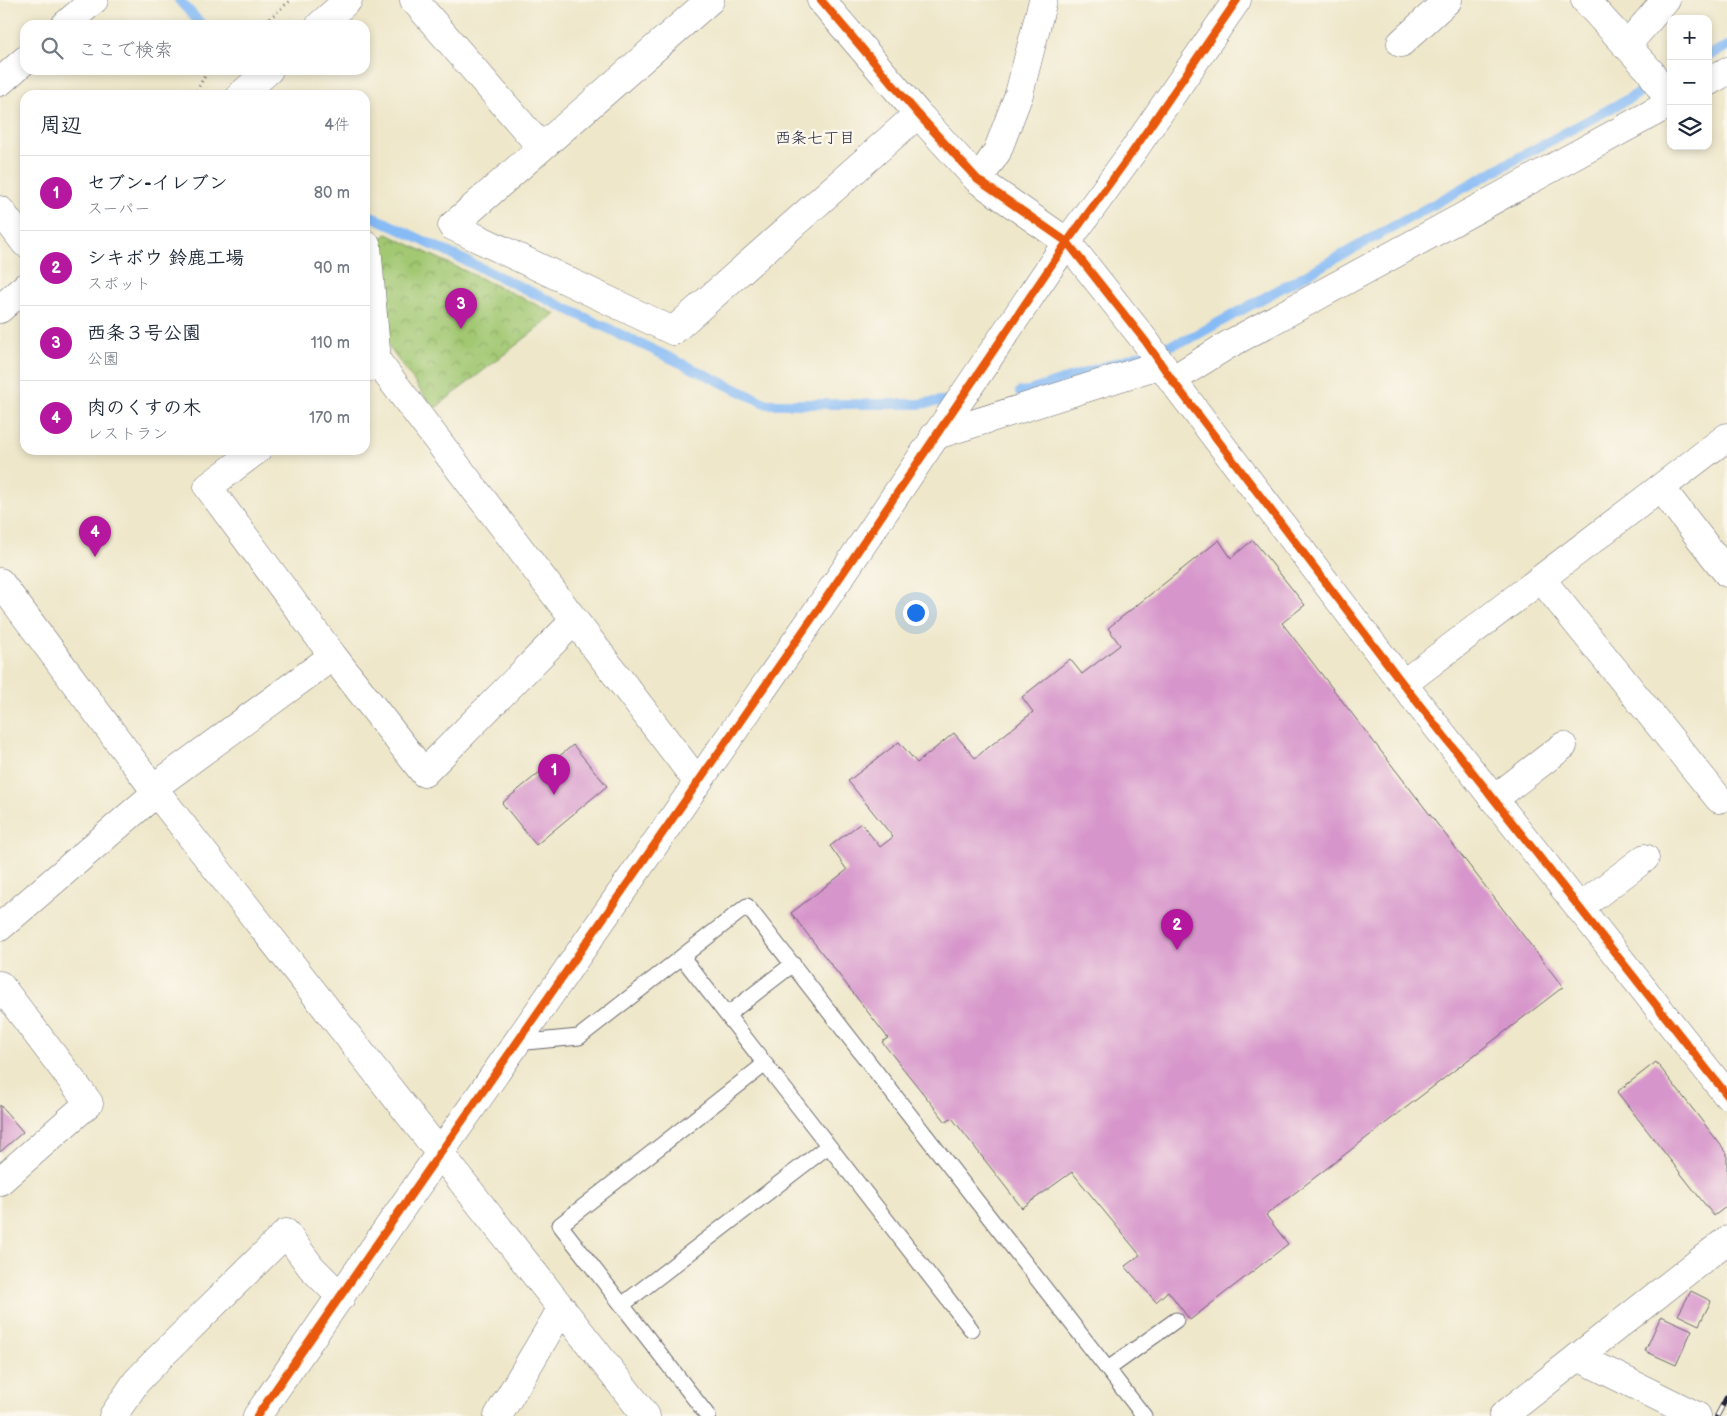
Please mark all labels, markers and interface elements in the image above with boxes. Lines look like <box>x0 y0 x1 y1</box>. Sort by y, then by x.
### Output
map controls <box>1667 15 1712 150</box>
button: + <box>1667 15 1712 60</box>
search box <box>20 20 370 75</box>
icon: search <box>38 34 66 62</box>
text: ここで検索 <box>78 39 173 62</box>
button: − <box>1667 60 1712 105</box>
button: layers <box>1667 105 1712 150</box>
text: 周辺 <box>40 113 82 138</box>
text: 4件 <box>324 116 350 135</box>
district label: 西条七丁目 <box>775 129 855 148</box>
text: セブン-イレブン <box>87 172 228 195</box>
text: 1 <box>53 184 59 203</box>
text: 80 m <box>314 184 350 203</box>
text: スーパー <box>87 200 150 219</box>
text: シキボウ 鈴鹿工場 <box>87 247 244 270</box>
text: 2 <box>51 259 61 278</box>
text: 90 m <box>314 259 350 278</box>
text: スポット <box>87 275 151 294</box>
pin: 3 <box>445 288 477 329</box>
text: 西条３号公園 <box>87 322 201 345</box>
text: 3 <box>51 334 61 353</box>
text: 110 m <box>311 334 350 353</box>
text: 公園 <box>87 350 119 369</box>
text: 肉のくすの木 <box>87 397 201 420</box>
text: 4 <box>51 409 61 428</box>
text: 170 m <box>309 409 350 428</box>
text: レストラン <box>87 425 168 444</box>
pin: 4 <box>79 516 111 557</box>
your location <box>903 600 929 626</box>
pin: 1 <box>538 754 570 795</box>
pin: 2 <box>1161 909 1193 950</box>

